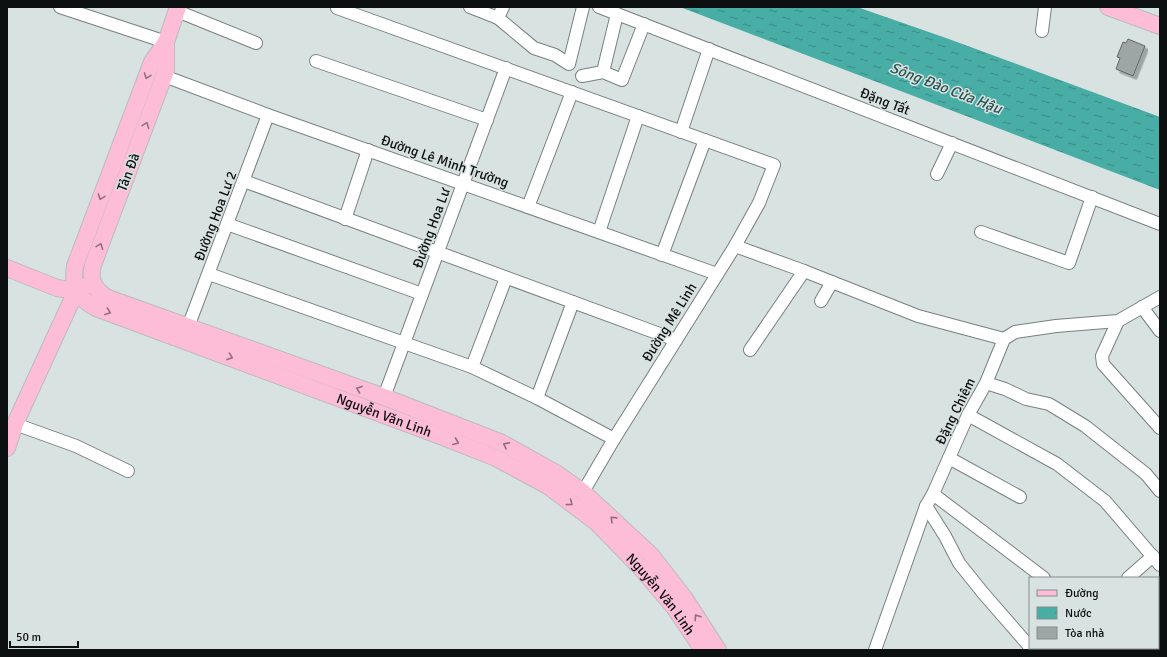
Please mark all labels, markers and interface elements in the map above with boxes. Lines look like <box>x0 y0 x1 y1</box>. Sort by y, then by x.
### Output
water label: Sông Đào Cửa Hậu <box>888 58 1005 118</box>
one-way arrow <box>143 72 151 79</box>
street label: Đặng Tất <box>857 84 912 119</box>
one-way arrow <box>141 121 149 128</box>
street label: Đường Lê Minh Trường <box>379 132 511 191</box>
street label: Tản Đà <box>113 150 144 194</box>
street label: Đường Hoa Lư 2 <box>191 169 240 263</box>
street label: Đường Hoa Lư <box>409 185 454 271</box>
one-way arrow <box>98 194 106 201</box>
one-way arrow <box>95 243 104 250</box>
street label: Đường Mê Linh <box>638 280 700 365</box>
one-way arrow <box>104 308 111 316</box>
one-way arrow <box>226 353 233 361</box>
street label: Đặng Chiêm <box>932 375 979 447</box>
one-way arrow <box>356 385 363 393</box>
street label: Nguyễn Văn Linh <box>334 390 434 441</box>
one-way arrow <box>453 438 460 446</box>
one-way arrow <box>503 443 510 450</box>
one-way arrow <box>566 498 573 505</box>
one-way arrow <box>610 516 618 524</box>
street label: Nguyễn Văn Linh <box>622 550 698 638</box>
legend <box>1029 577 1159 649</box>
text: Đường <box>1065 586 1099 601</box>
text: Nước <box>1065 606 1092 621</box>
one-way arrow <box>694 614 702 621</box>
scale bar <box>10 623 78 649</box>
text: Tòa nhà <box>1065 626 1104 641</box>
text: 50 m <box>16 630 41 645</box>

